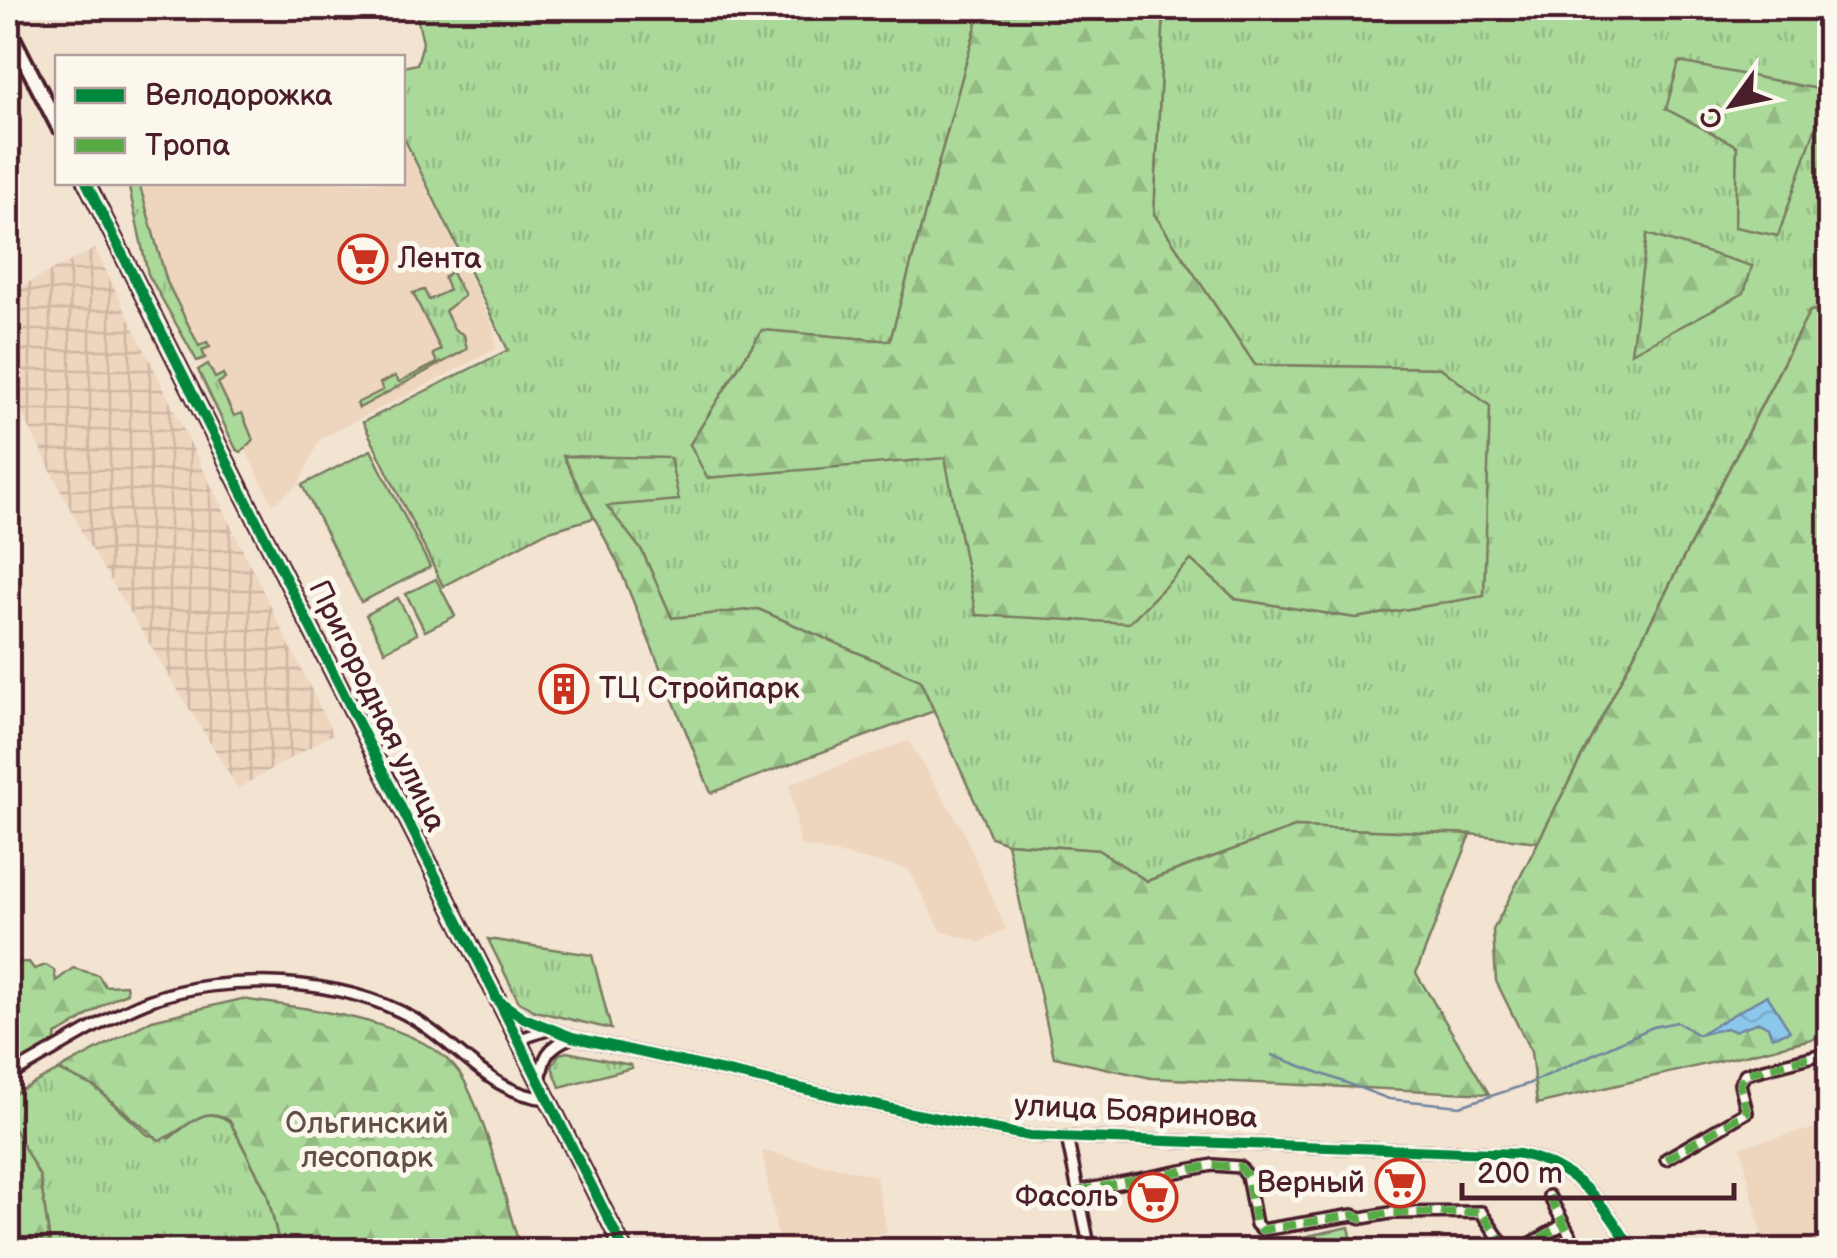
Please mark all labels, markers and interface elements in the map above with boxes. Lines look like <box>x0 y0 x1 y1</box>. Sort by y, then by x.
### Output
legend <box>55 55 405 185</box>
north arrow <box>1682 55 1782 155</box>
text: Велодорожка <box>145 78 333 114</box>
text: С <box>1693 100 1731 135</box>
text: Тропа <box>145 128 230 164</box>
supermarket icon: Лента <box>337 233 389 285</box>
place label: Лента <box>397 241 482 277</box>
street label: Пригородная улица <box>300 574 454 838</box>
building icon: ТЦ Стройпарк <box>538 663 590 715</box>
place label: ТЦ Стройпарк <box>599 671 799 707</box>
street label: улица Бояринова <box>1013 1088 1259 1136</box>
park label: Ольгинский лесопарк <box>285 1106 449 1176</box>
scale bar <box>1462 1138 1734 1200</box>
text: 200 m <box>1477 1156 1563 1192</box>
supermarket icon: Верный <box>1374 1157 1426 1209</box>
place label: Верный <box>1257 1165 1365 1201</box>
supermarket icon: Фасоль <box>1127 1171 1179 1223</box>
place label: Фасоль <box>1015 1179 1118 1215</box>

